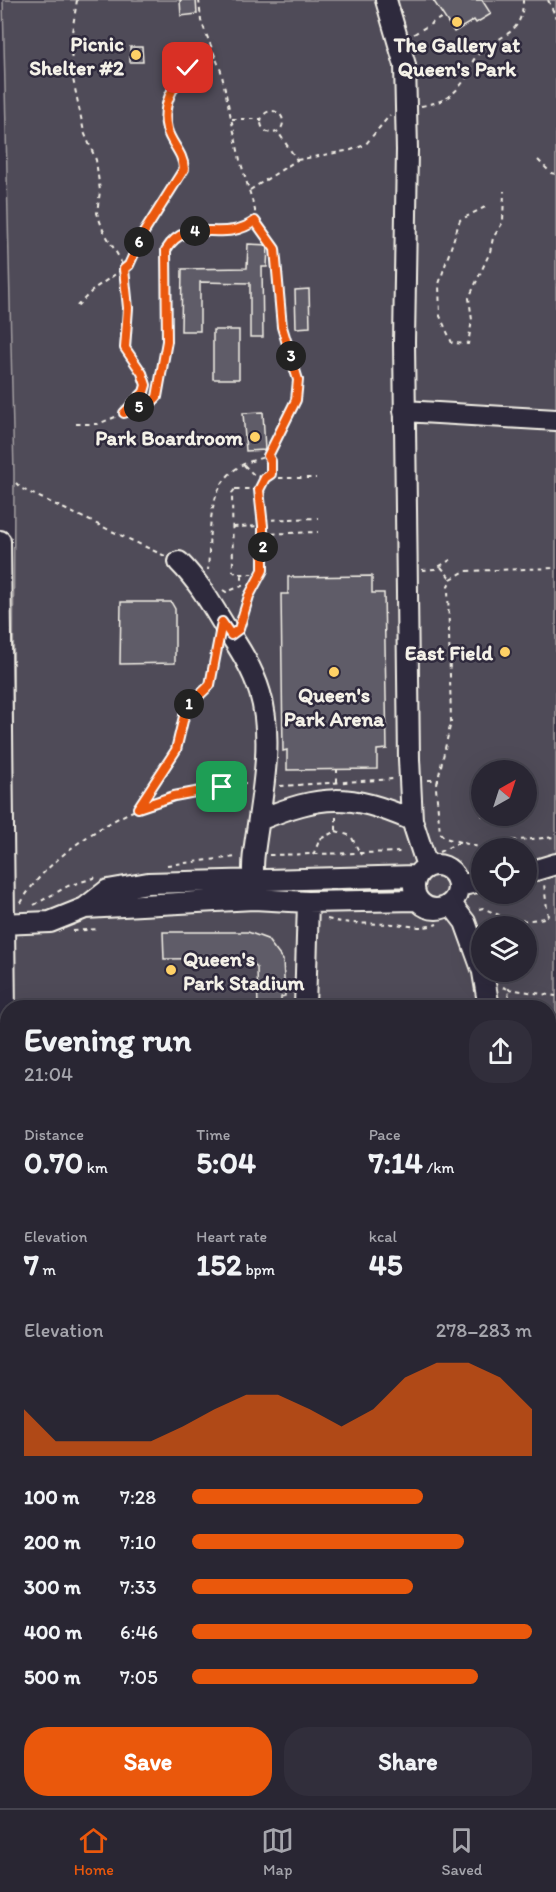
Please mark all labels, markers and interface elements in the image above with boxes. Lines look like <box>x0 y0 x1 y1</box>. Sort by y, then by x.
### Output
marker: The Gallery at Queen's Park <box>450 15 464 29</box>
place label: Picnic Shelter #2 <box>29 31 124 80</box>
place label: The Gallery at Queen's Park <box>393 32 520 81</box>
pin <box>162 42 213 93</box>
marker: Picnic Shelter #2 <box>129 48 143 62</box>
icon: check <box>171 51 204 84</box>
pin: 4 <box>180 216 210 246</box>
text: 4 <box>190 221 200 240</box>
pin: 6 <box>124 227 154 257</box>
text: 6 <box>135 232 143 251</box>
pin: 3 <box>276 341 306 371</box>
text: 3 <box>287 346 295 365</box>
pin: 5 <box>124 392 154 422</box>
text: 5 <box>135 397 143 416</box>
place label: Park Boardroom <box>95 425 243 450</box>
marker: Park Boardroom <box>248 430 262 444</box>
pin: 2 <box>248 532 278 562</box>
text: 2 <box>259 537 267 556</box>
place label: East Field <box>405 640 493 665</box>
marker: East Field <box>498 645 512 659</box>
marker: Queen's Park Arena <box>327 665 341 679</box>
place label: Queen's Park Arena <box>284 682 385 731</box>
pin: 1 <box>174 689 204 719</box>
text: 1 <box>185 694 193 713</box>
north arrow <box>471 760 537 826</box>
map controls <box>471 760 537 982</box>
pin <box>196 761 247 812</box>
icon: arrive <box>205 770 238 803</box>
button: locate <box>471 838 537 904</box>
button: layers <box>471 916 537 982</box>
place label: Queen's Park Stadium <box>183 946 306 995</box>
marker: Queen's Park Stadium <box>164 963 178 977</box>
text: Evening run <box>24 1020 191 1059</box>
button: share <box>469 1020 532 1083</box>
text: 21:04 <box>24 1062 73 1086</box>
text: Distance <box>24 1125 84 1144</box>
text: Time <box>196 1125 230 1144</box>
text: Pace <box>369 1125 401 1144</box>
text: 0.70 <box>24 1144 83 1181</box>
text: 5:04 <box>196 1144 256 1181</box>
text: 7:14 <box>369 1144 423 1181</box>
text: km <box>83 1158 108 1177</box>
text: /km <box>423 1158 454 1177</box>
text: Elevation <box>24 1227 88 1246</box>
text: Heart rate <box>196 1227 267 1246</box>
text: kcal <box>369 1227 397 1246</box>
text: 7 <box>24 1246 39 1283</box>
text: 152 <box>196 1246 242 1283</box>
text: 45 <box>369 1246 402 1283</box>
text: m <box>39 1260 56 1279</box>
text: bpm <box>242 1260 275 1279</box>
text: Elevation <box>24 1318 103 1342</box>
text: 278–283 m <box>436 1318 532 1342</box>
text: 100 m <box>24 1485 79 1509</box>
text: 7:28 <box>120 1485 156 1509</box>
text: 200 m <box>24 1530 80 1554</box>
text: 7:10 <box>120 1530 156 1554</box>
text: 300 m <box>24 1575 81 1599</box>
text: 7:33 <box>120 1575 157 1599</box>
text: 400 m <box>24 1620 82 1644</box>
text: 6:46 <box>120 1620 158 1644</box>
text: 500 m <box>24 1665 80 1689</box>
text: 7:05 <box>120 1665 158 1689</box>
button: Save <box>24 1727 272 1796</box>
button: Share <box>284 1727 532 1796</box>
tab: Home <box>74 1824 114 1879</box>
tab: Map <box>261 1824 294 1879</box>
tab: Saved <box>442 1824 482 1879</box>

